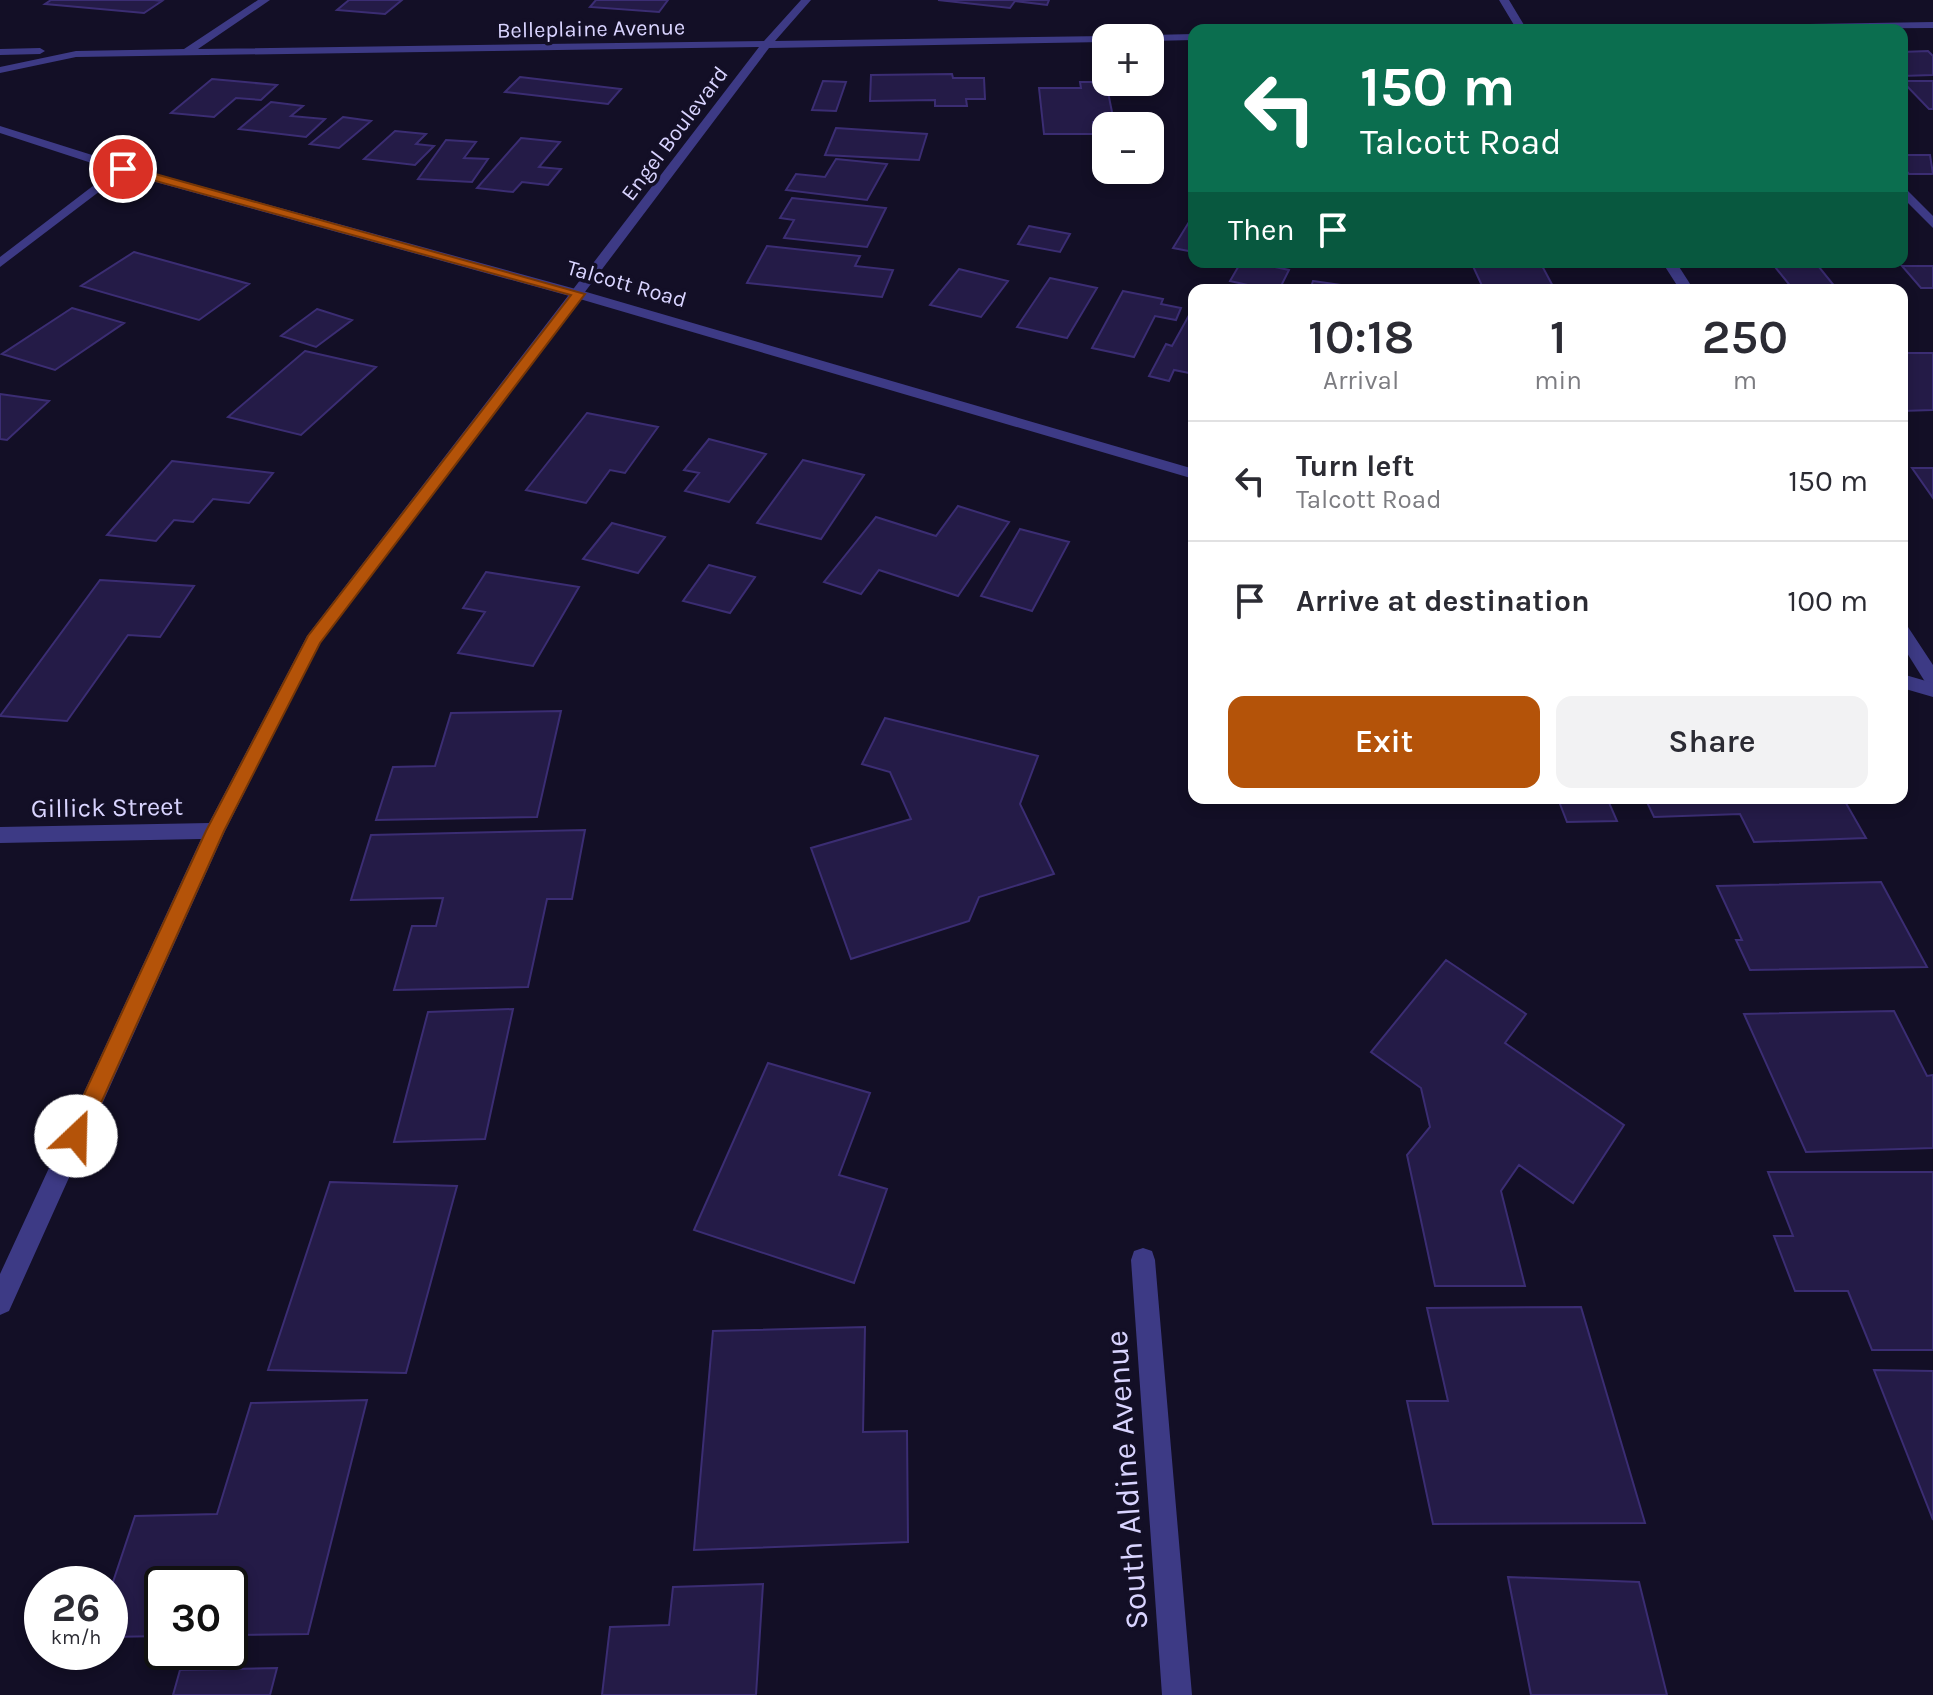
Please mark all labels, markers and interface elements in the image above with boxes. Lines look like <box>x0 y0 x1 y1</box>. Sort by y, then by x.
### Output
street label: Belleplaine Avenue <box>497 14 685 44</box>
map controls <box>1092 24 1164 184</box>
button: + <box>1092 24 1164 96</box>
text: 150 m <box>1360 54 1515 119</box>
icon: left <box>1228 56 1332 160</box>
street label: Engel Boulevard <box>616 61 734 206</box>
button: − <box>1092 112 1164 184</box>
text: Talcott Road <box>1360 121 1562 163</box>
pin <box>89 135 157 203</box>
icon: arrive <box>101 147 145 191</box>
icon: arrive <box>1311 208 1355 252</box>
text: Then <box>1228 212 1295 248</box>
street label: Talcott Road <box>564 254 690 313</box>
text: 10:18 <box>1308 309 1414 365</box>
text: 1 <box>1550 309 1566 365</box>
text: 250 <box>1702 309 1788 365</box>
text: Arrival <box>1323 365 1399 396</box>
text: min <box>1534 365 1582 396</box>
text: m <box>1733 365 1757 396</box>
text: Turn left <box>1296 448 1414 484</box>
icon: left <box>1228 459 1272 503</box>
text: 150 m <box>1788 463 1868 499</box>
text: Talcott Road <box>1296 484 1442 515</box>
icon: arrive <box>1228 579 1272 623</box>
text: Arrive at destination <box>1296 583 1590 619</box>
text: 100 m <box>1787 583 1868 619</box>
button: Exit <box>1228 696 1540 788</box>
button: Share <box>1556 696 1868 788</box>
street label: Gillick Street <box>31 791 184 824</box>
position arrow <box>34 1094 118 1178</box>
street label: South Aldine Avenue <box>1098 1329 1155 1631</box>
speed limit sign: 30 <box>144 1566 248 1670</box>
text: 26 <box>52 1584 100 1631</box>
text: km/h <box>51 1626 101 1649</box>

